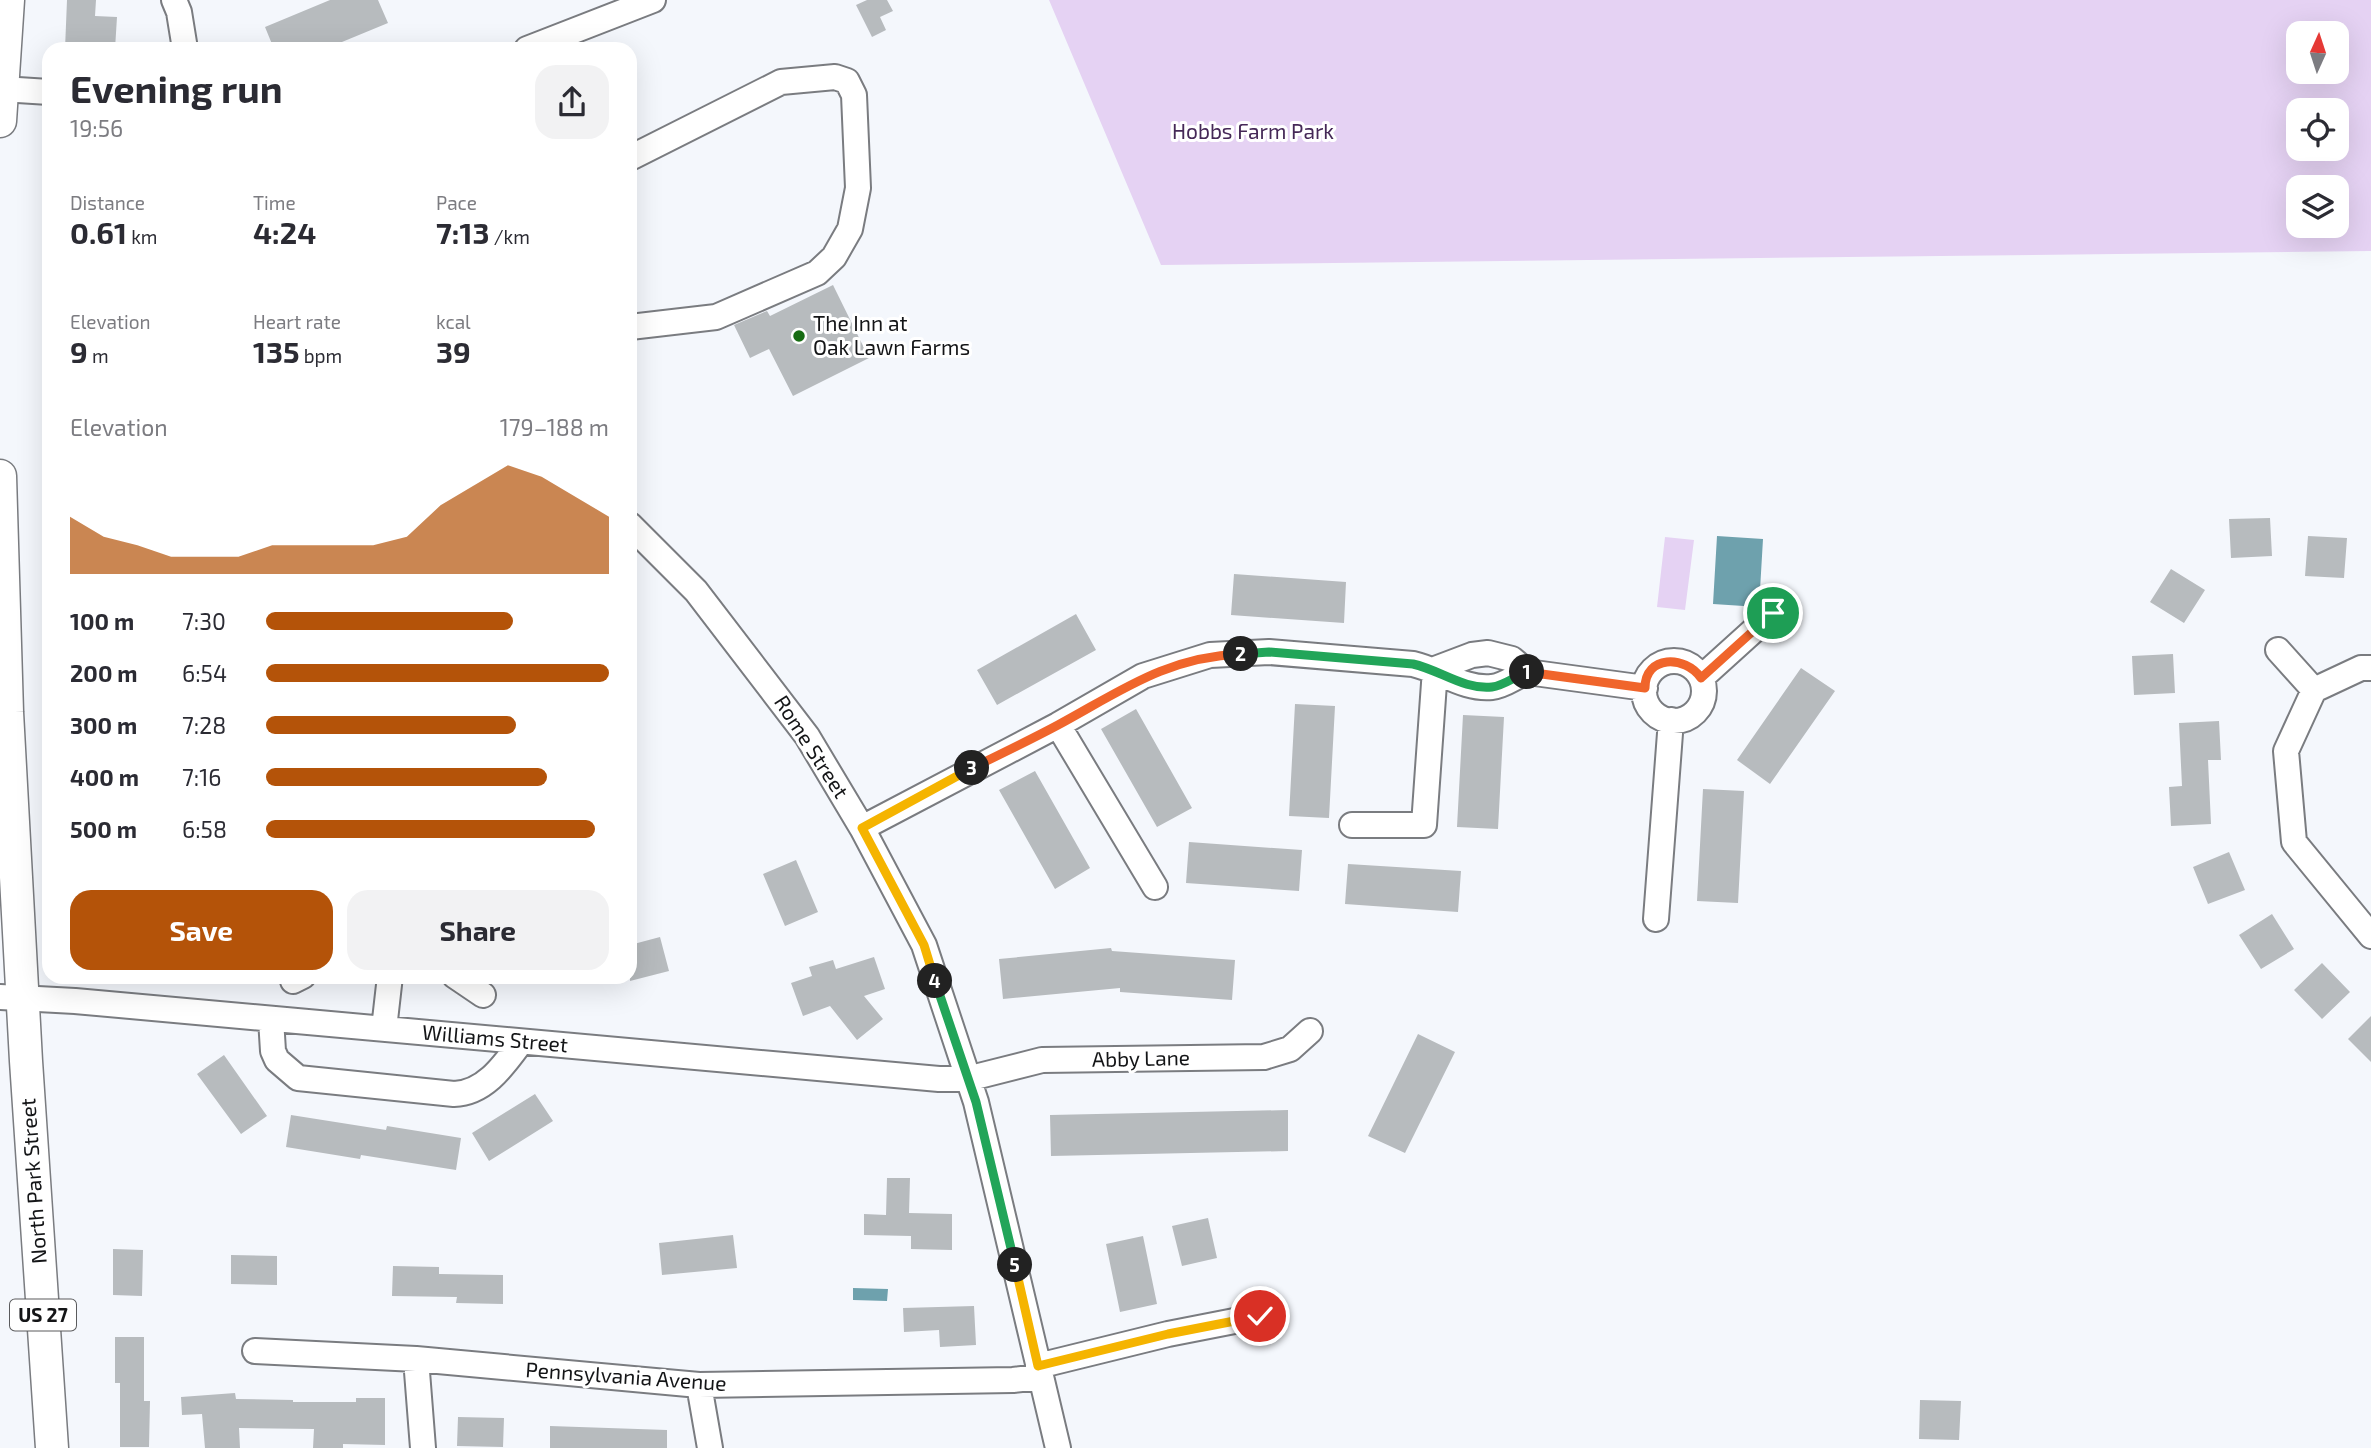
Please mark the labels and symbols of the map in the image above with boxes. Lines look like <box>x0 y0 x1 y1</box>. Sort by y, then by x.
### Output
north arrow <box>2286 21 2348 84</box>
park label: Hobbs Farm Park <box>1172 118 1334 143</box>
place label: The Inn at Oak Lawn Farms <box>813 310 970 359</box>
marker: The Inn at Oak Lawn Farms <box>791 328 807 344</box>
pin <box>1743 583 1803 643</box>
pin: 2 <box>1224 636 1258 672</box>
pin: 1 <box>1510 654 1544 690</box>
street label: Rome Street <box>770 690 855 802</box>
pin: 3 <box>954 750 990 786</box>
pin: 4 <box>918 964 953 998</box>
street label: Williams Street <box>421 1019 569 1056</box>
street label: Abby Lane <box>1092 1044 1190 1071</box>
street label: North Park Street <box>14 1098 51 1265</box>
pin: 5 <box>998 1248 1032 1282</box>
pin <box>1230 1286 1290 1346</box>
road number: US 27 <box>10 1300 76 1330</box>
street label: Pennsylvania Avenue <box>525 1356 727 1395</box>

